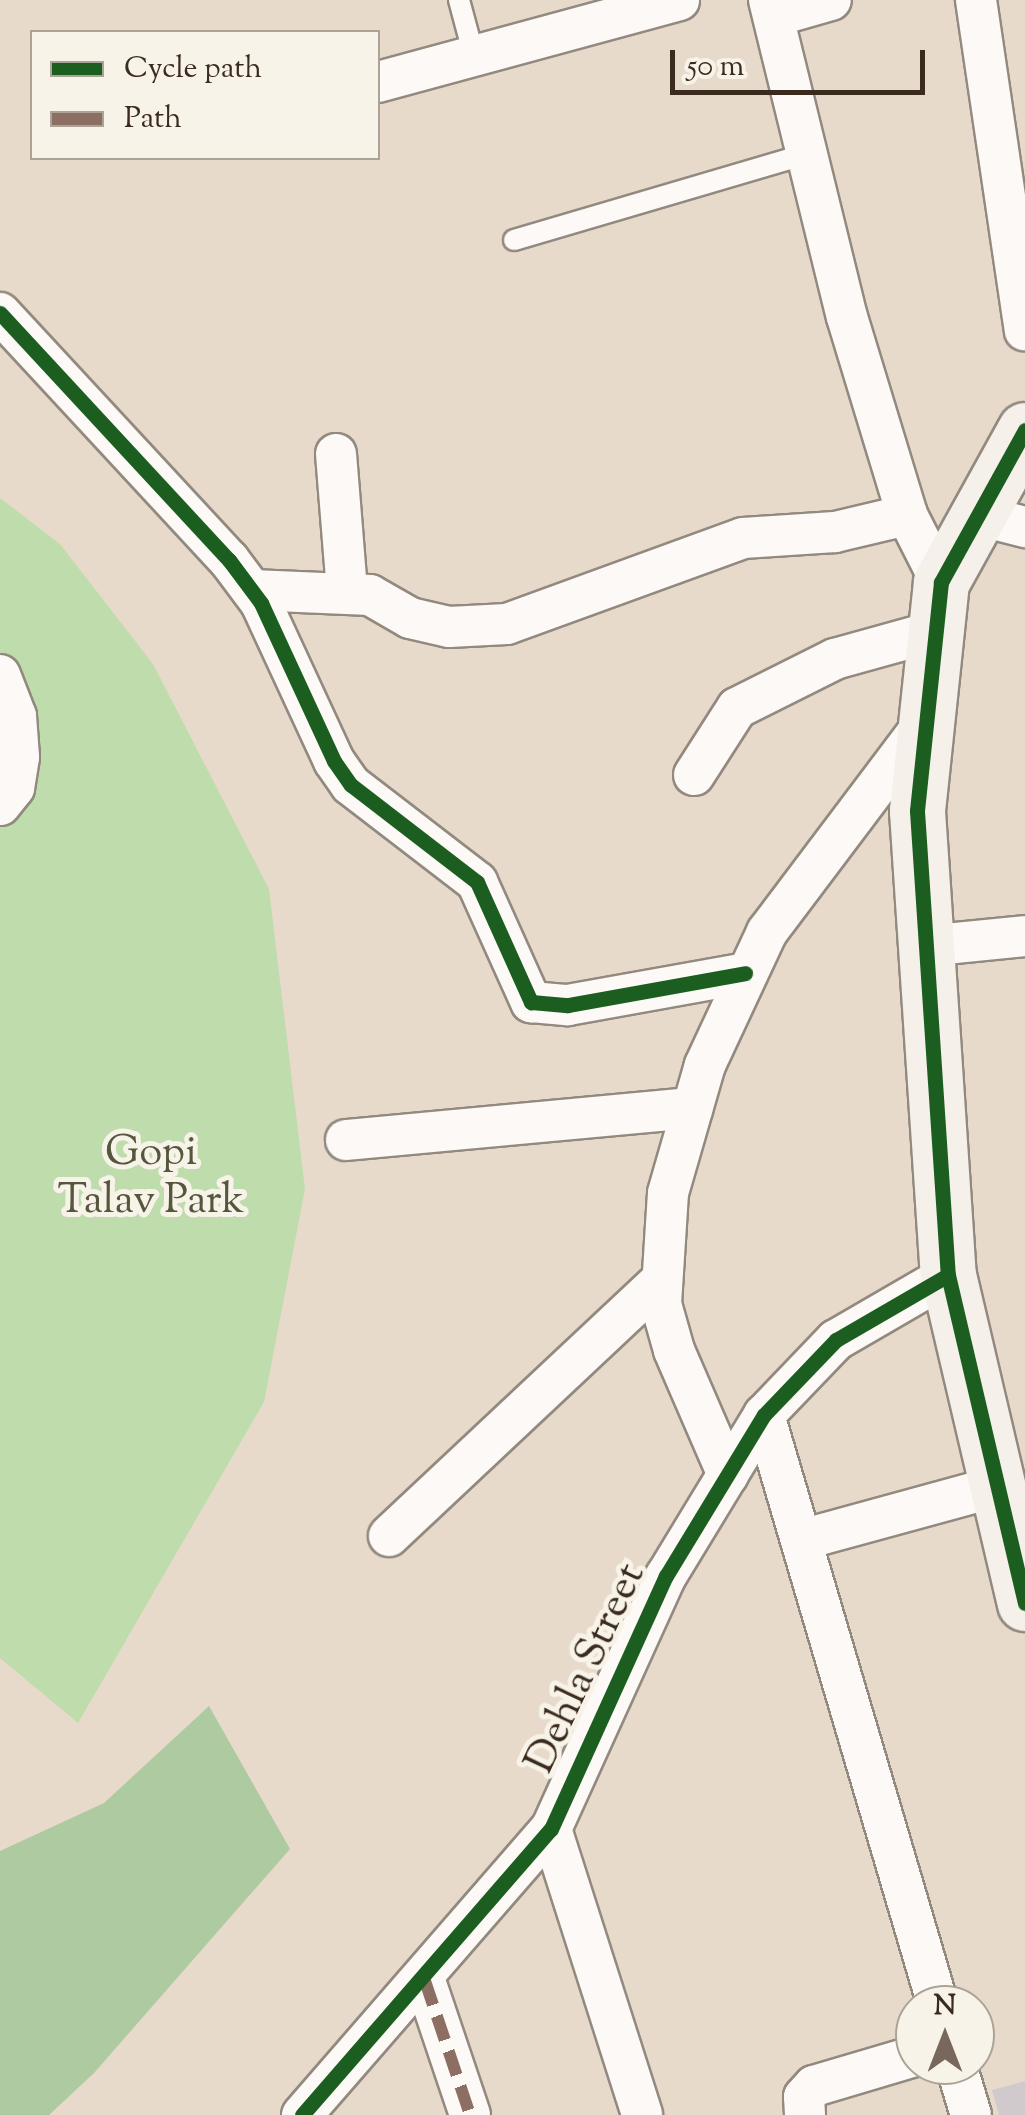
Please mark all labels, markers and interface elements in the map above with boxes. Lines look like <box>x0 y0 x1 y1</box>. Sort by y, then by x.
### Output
legend <box>30 30 380 160</box>
scale bar <box>675 30 930 92</box>
text: 50 m <box>687 46 744 89</box>
text: Cycle path <box>124 48 262 91</box>
text: Path <box>124 98 182 141</box>
park label: Gopi Talav Park <box>58 1129 244 1228</box>
street label: Dehla Street <box>516 1556 658 1782</box>
north arrow <box>895 1985 995 2085</box>
text: N <box>934 1987 956 2027</box>

